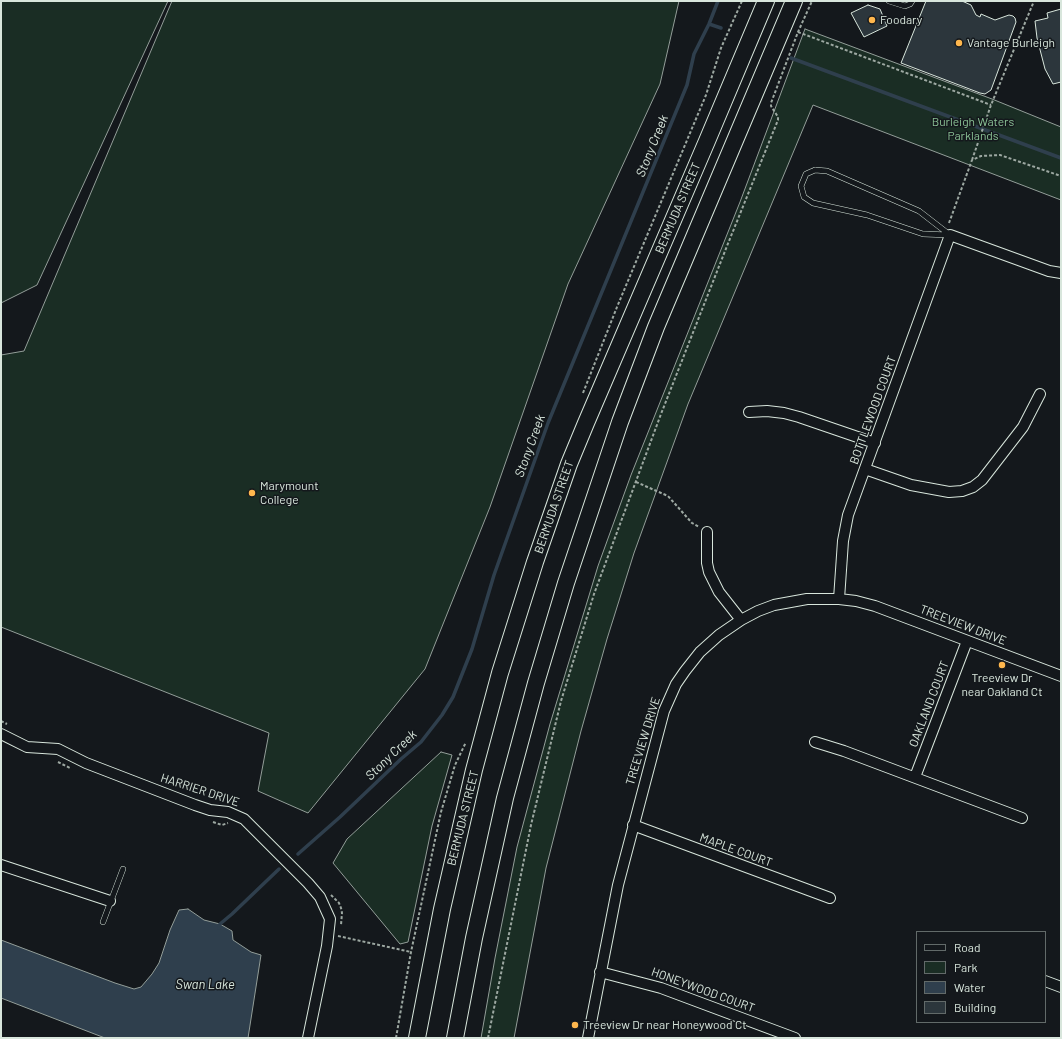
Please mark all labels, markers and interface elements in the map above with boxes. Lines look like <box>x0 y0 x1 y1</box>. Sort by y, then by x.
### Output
place label: Foodary <box>880 13 922 27</box>
marker: Foodary <box>867 15 877 25</box>
place label: Vantage Burleigh <box>967 36 1055 50</box>
marker: Vantage Burleigh <box>954 38 964 48</box>
water label: Stony Creek <box>632 113 672 179</box>
park label: Burleigh Waters Parklands <box>932 115 1014 143</box>
street label: BERMUDA STREET <box>652 160 704 256</box>
street label: BOTTLEWOOD COURT <box>847 354 899 466</box>
water label: Stony Creek <box>511 413 549 479</box>
street label: BERMUDA STREET <box>531 459 577 555</box>
place label: Marymount College <box>260 479 319 507</box>
marker: Marymount College <box>247 488 257 498</box>
street label: TREEVIEW DRIVE <box>918 602 1008 648</box>
street label: OAKLAND COURT <box>906 659 952 749</box>
marker: Treeview Dr near Oakland Ct <box>997 660 1007 670</box>
place label: Treeview Dr near Oakland Ct <box>961 671 1043 699</box>
street label: TREEVIEW DRIVE <box>623 695 663 787</box>
water label: Stony Creek <box>362 727 420 783</box>
street label: BERMUDA STREET <box>444 769 482 867</box>
street label: HARRIER DRIVE <box>159 770 241 810</box>
street label: MAPLE COURT <box>698 830 774 870</box>
legend <box>916 931 1046 1023</box>
text: Road <box>954 940 981 954</box>
text: Park <box>954 960 978 974</box>
street label: HONEYWOOD COURT <box>649 965 757 1015</box>
water label: Swan Lake <box>175 977 235 993</box>
text: Water <box>954 980 985 994</box>
text: Building <box>954 1000 996 1014</box>
place label: Treeview Dr near Honeywood Ct <box>583 1018 747 1032</box>
marker: Treeview Dr near Honeywood Ct <box>570 1020 580 1030</box>

